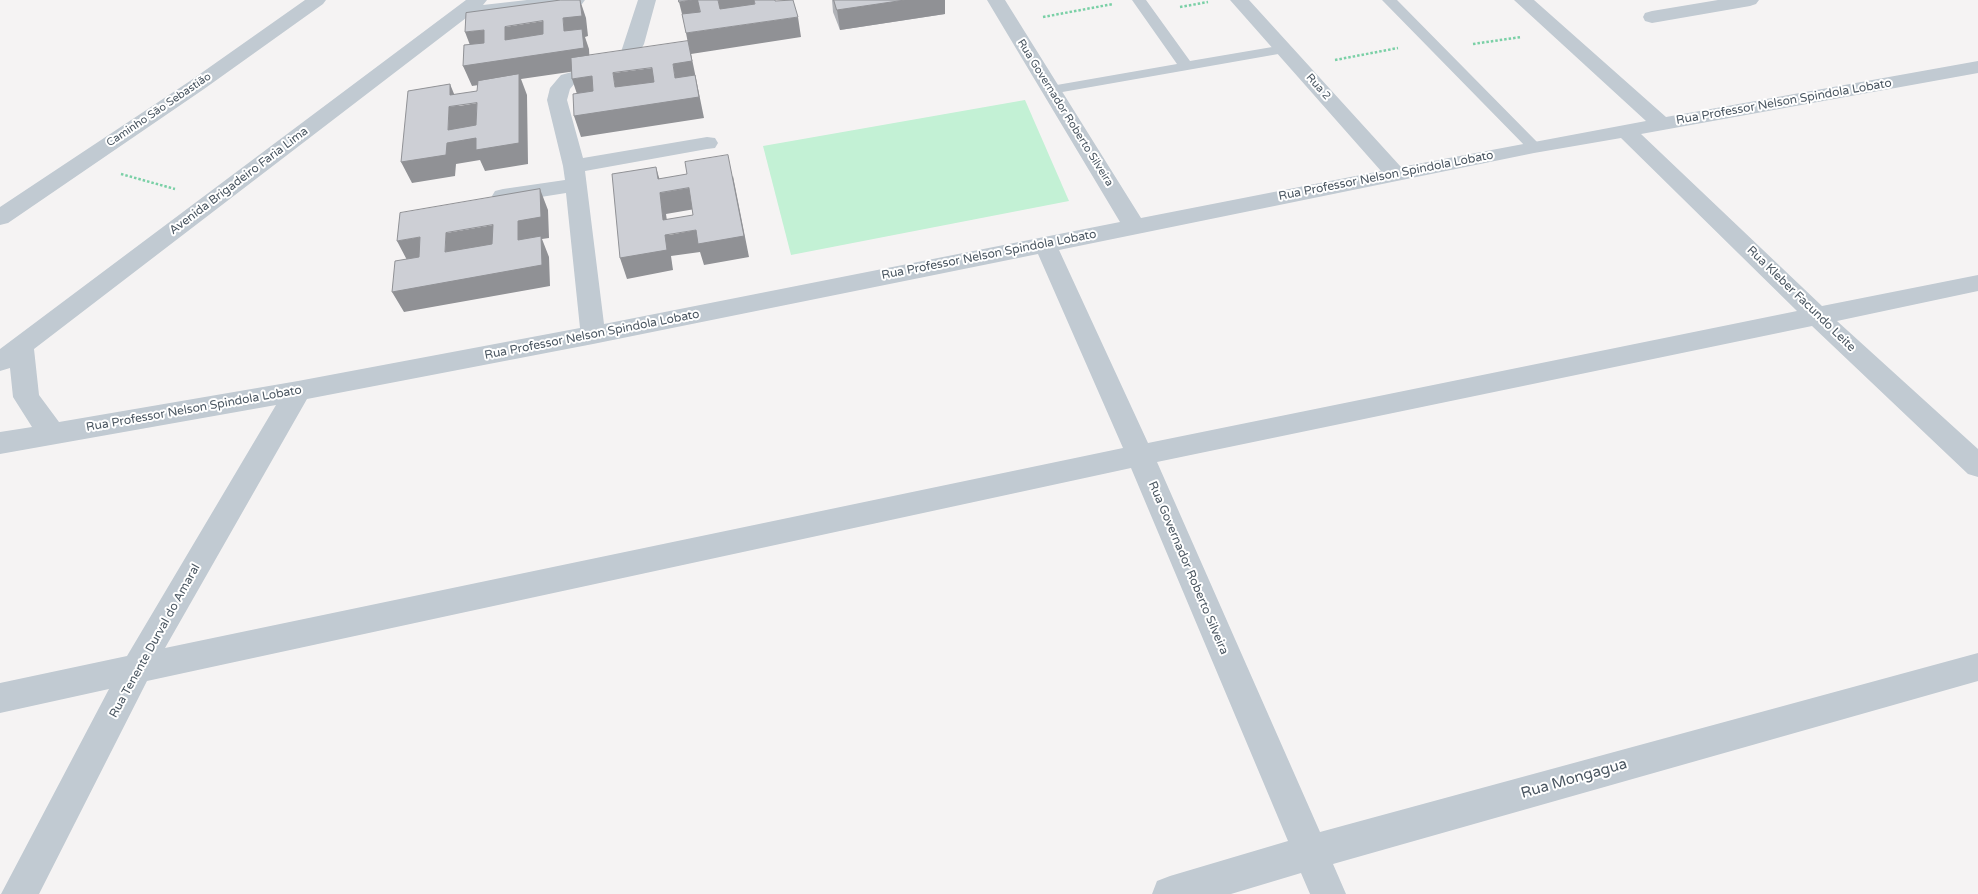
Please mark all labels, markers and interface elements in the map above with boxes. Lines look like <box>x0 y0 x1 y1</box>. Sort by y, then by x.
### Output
street label: Rua Governador Roberto Silveira <box>1014 37 1116 189</box>
street label: Caminho São Sebastião <box>104 70 214 150</box>
street label: Rua 2 <box>1303 71 1333 103</box>
street label: Rua Professor Nelson Spindola Lobato <box>1675 76 1893 128</box>
street label: Avenida Brigadeiro Faria Lima <box>167 124 311 238</box>
street label: Rua Professor Nelson Spindola Lobato <box>1277 148 1495 204</box>
street label: Rua Professor Nelson Spindola Lobato <box>880 227 1098 283</box>
street label: Rua Kleber Facundo Leite <box>1744 243 1858 355</box>
street label: Rua Professor Nelson Spindola Lobato <box>483 307 701 363</box>
street label: Rua Professor Nelson Spindola Lobato <box>85 383 303 435</box>
street label: Rua Governador Roberto Silveira <box>1145 479 1231 657</box>
street label: Rua Tenente Durval do Amaral <box>107 562 203 720</box>
street label: Rua Mongagua <box>1519 755 1629 803</box>

